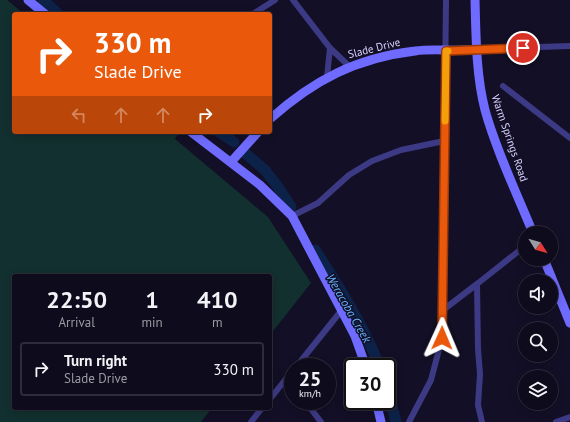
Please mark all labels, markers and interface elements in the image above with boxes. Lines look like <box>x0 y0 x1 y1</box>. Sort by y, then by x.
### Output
text: 330 m <box>94 24 171 61</box>
icon: right <box>28 28 80 80</box>
pin <box>506 31 540 65</box>
street label: Slade Drive <box>346 35 402 61</box>
icon: arrive <box>512 37 534 59</box>
text: Slade Drive <box>94 60 182 83</box>
street label: Warm Springs Road <box>489 93 531 183</box>
icon: left <box>68 104 90 126</box>
icon: ahead <box>110 104 132 126</box>
icon: ahead <box>152 104 174 126</box>
icon: right <box>194 104 216 126</box>
north arrow <box>518 226 558 266</box>
map controls <box>518 226 558 410</box>
water label: Weracoba Creek <box>323 271 375 346</box>
button: sound <box>518 274 558 314</box>
text: 22:50 <box>46 284 107 315</box>
text: 1 <box>145 284 159 315</box>
text: 410 <box>197 284 238 315</box>
text: Arrival <box>59 314 95 331</box>
text: min <box>141 314 163 331</box>
text: m <box>212 314 223 331</box>
position arrow <box>421 317 463 359</box>
button: search <box>518 322 558 362</box>
text: Turn right <box>64 351 127 370</box>
icon: right <box>30 358 52 380</box>
speed limit sign: 30 <box>344 358 396 410</box>
text: 330 m <box>213 360 254 379</box>
text: 25 <box>299 366 321 392</box>
text: Slade Drive <box>64 370 127 387</box>
button: layers <box>518 370 558 410</box>
text: km/h <box>299 387 321 400</box>

